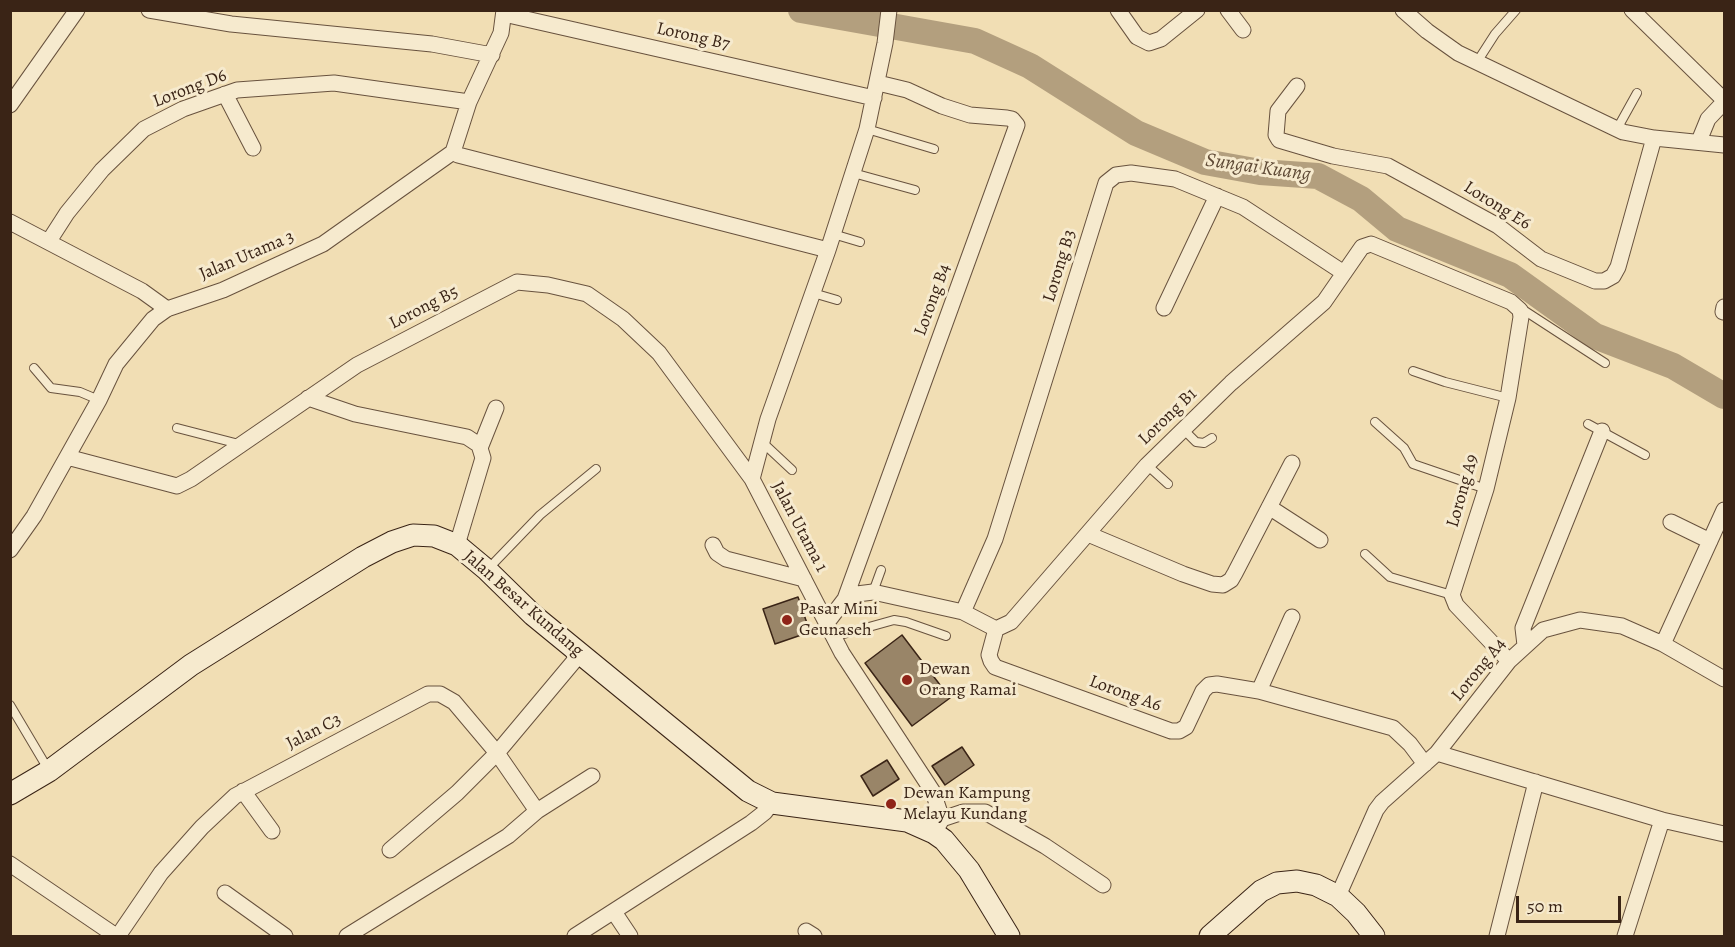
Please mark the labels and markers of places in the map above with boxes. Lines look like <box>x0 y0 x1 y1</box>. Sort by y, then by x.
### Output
place label: Pasar Mini Geunaseh <box>799 599 878 642</box>
marker: Pasar Mini Geunaseh <box>780 613 794 627</box>
place label: Dewan Orang Ramai <box>919 659 1016 702</box>
marker: Dewan Orang Ramai <box>900 673 914 687</box>
place label: Dewan Kampung Melayu Kundang <box>903 783 1031 826</box>
marker: Dewan Kampung Melayu Kundang <box>884 797 898 811</box>

